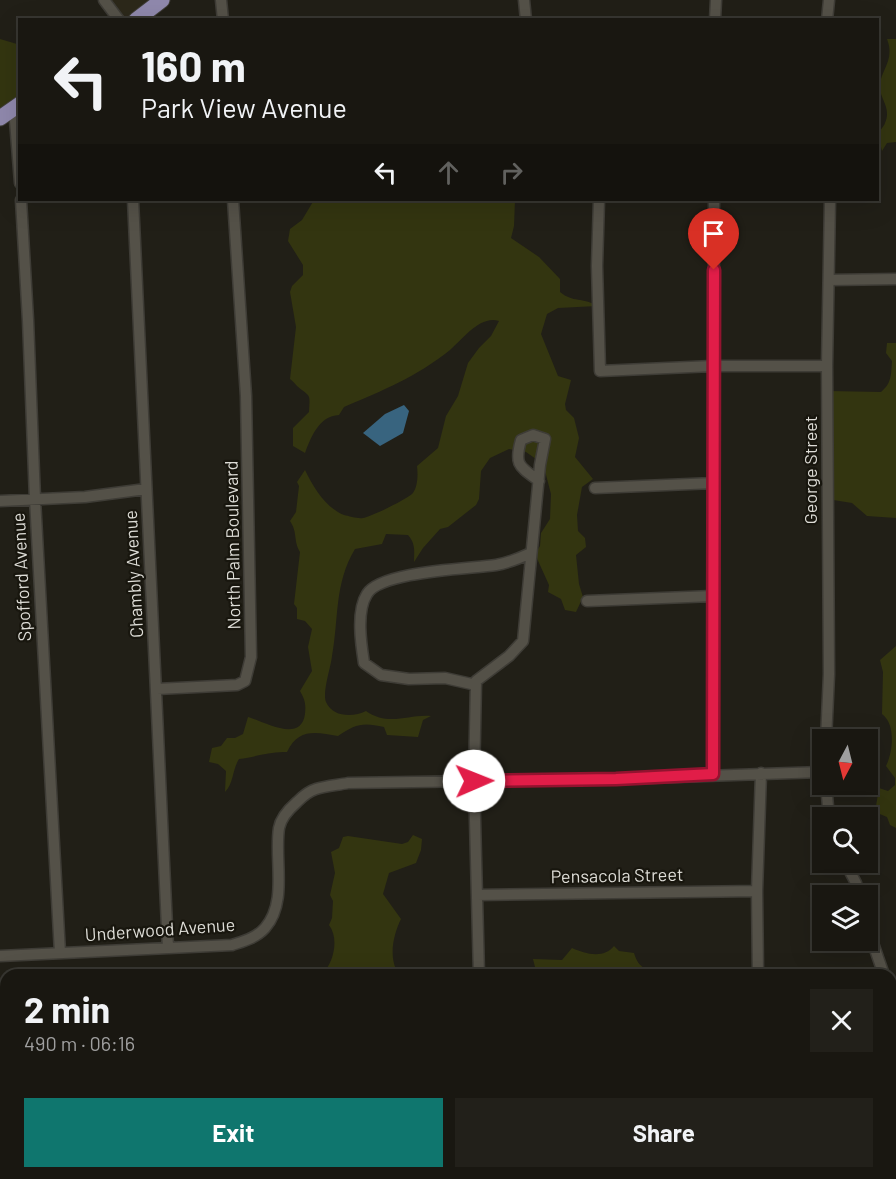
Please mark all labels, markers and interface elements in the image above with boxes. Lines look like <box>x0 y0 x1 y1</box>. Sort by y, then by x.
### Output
text: 160 m <box>141 40 246 90</box>
icon: left <box>42 42 120 120</box>
text: Park View Avenue <box>141 91 347 123</box>
icon: left <box>369 156 402 189</box>
icon: ahead <box>432 156 465 189</box>
icon: right <box>495 156 528 189</box>
pin <box>688 208 739 270</box>
icon: arrive <box>697 217 730 250</box>
street label: George Street <box>799 416 821 524</box>
street label: North Palm Boulevard <box>220 460 244 630</box>
street label: Chambly Avenue <box>119 510 147 638</box>
street label: Spofford Avenue <box>7 512 35 642</box>
north arrow <box>812 729 878 795</box>
map controls <box>812 729 878 951</box>
position arrow <box>442 749 506 813</box>
button: search <box>812 807 878 873</box>
street label: Pensacola Street <box>550 863 684 887</box>
button: layers <box>812 885 878 951</box>
street label: Underwood Avenue <box>84 913 236 945</box>
text: 2 min <box>24 987 110 1030</box>
button: close <box>810 989 873 1052</box>
text: 490 m · 06:16 <box>24 1031 135 1055</box>
button: Exit <box>24 1098 443 1167</box>
button: Share <box>455 1098 873 1167</box>

